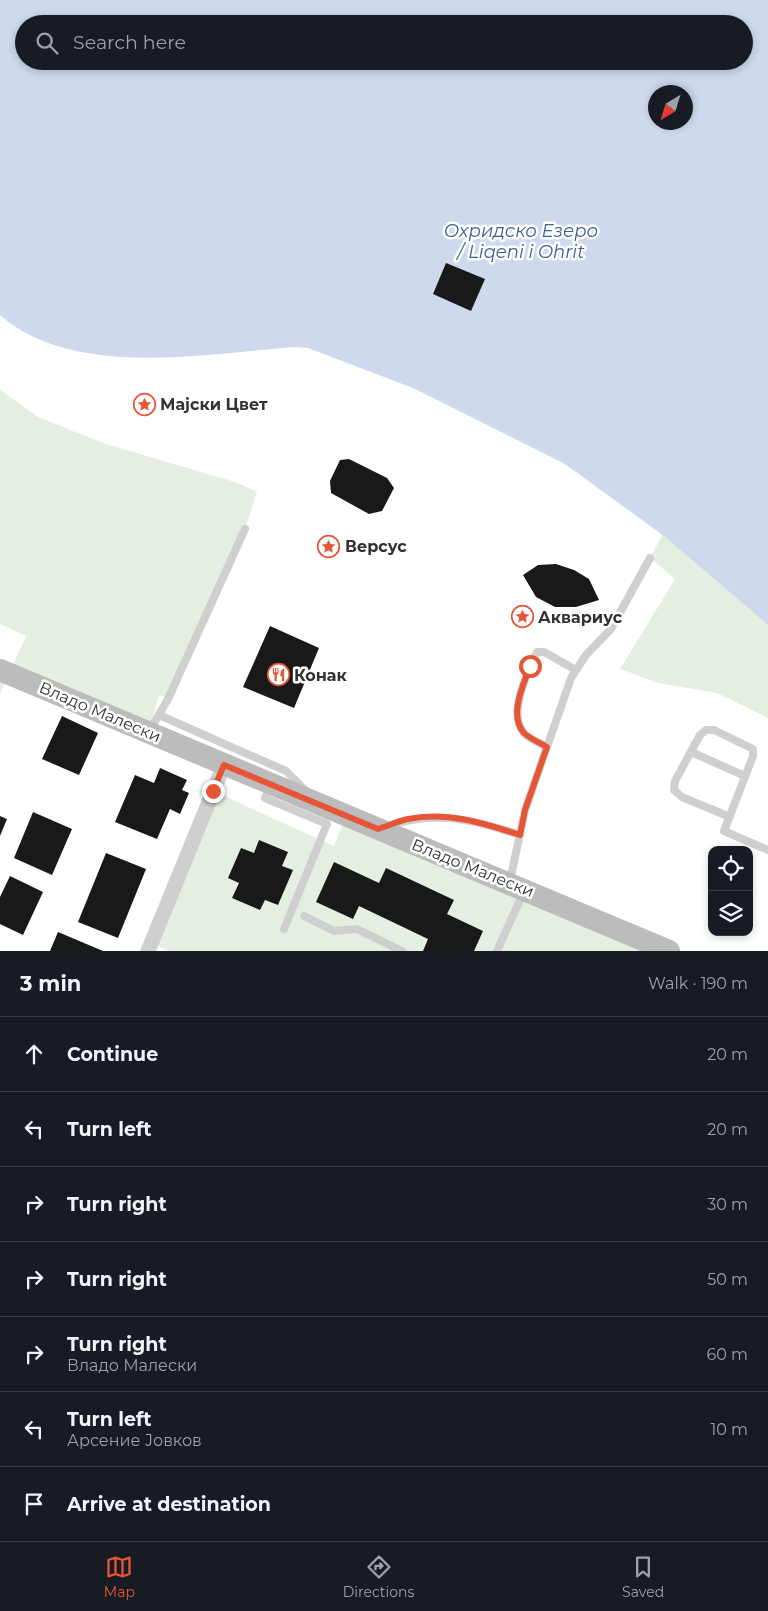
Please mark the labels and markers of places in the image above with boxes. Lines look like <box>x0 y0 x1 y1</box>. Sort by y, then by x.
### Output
place icon: Мајски Цвет <box>132 392 156 416</box>
place label: Мајски Цвет <box>160 395 268 414</box>
place icon: Версус <box>317 534 341 558</box>
place label: Версус <box>345 537 407 556</box>
place icon: Аквариус <box>510 605 534 629</box>
place label: Аквариус <box>538 608 623 627</box>
restaurant icon: Конак <box>266 663 290 687</box>
place label: Конак <box>294 666 348 685</box>

